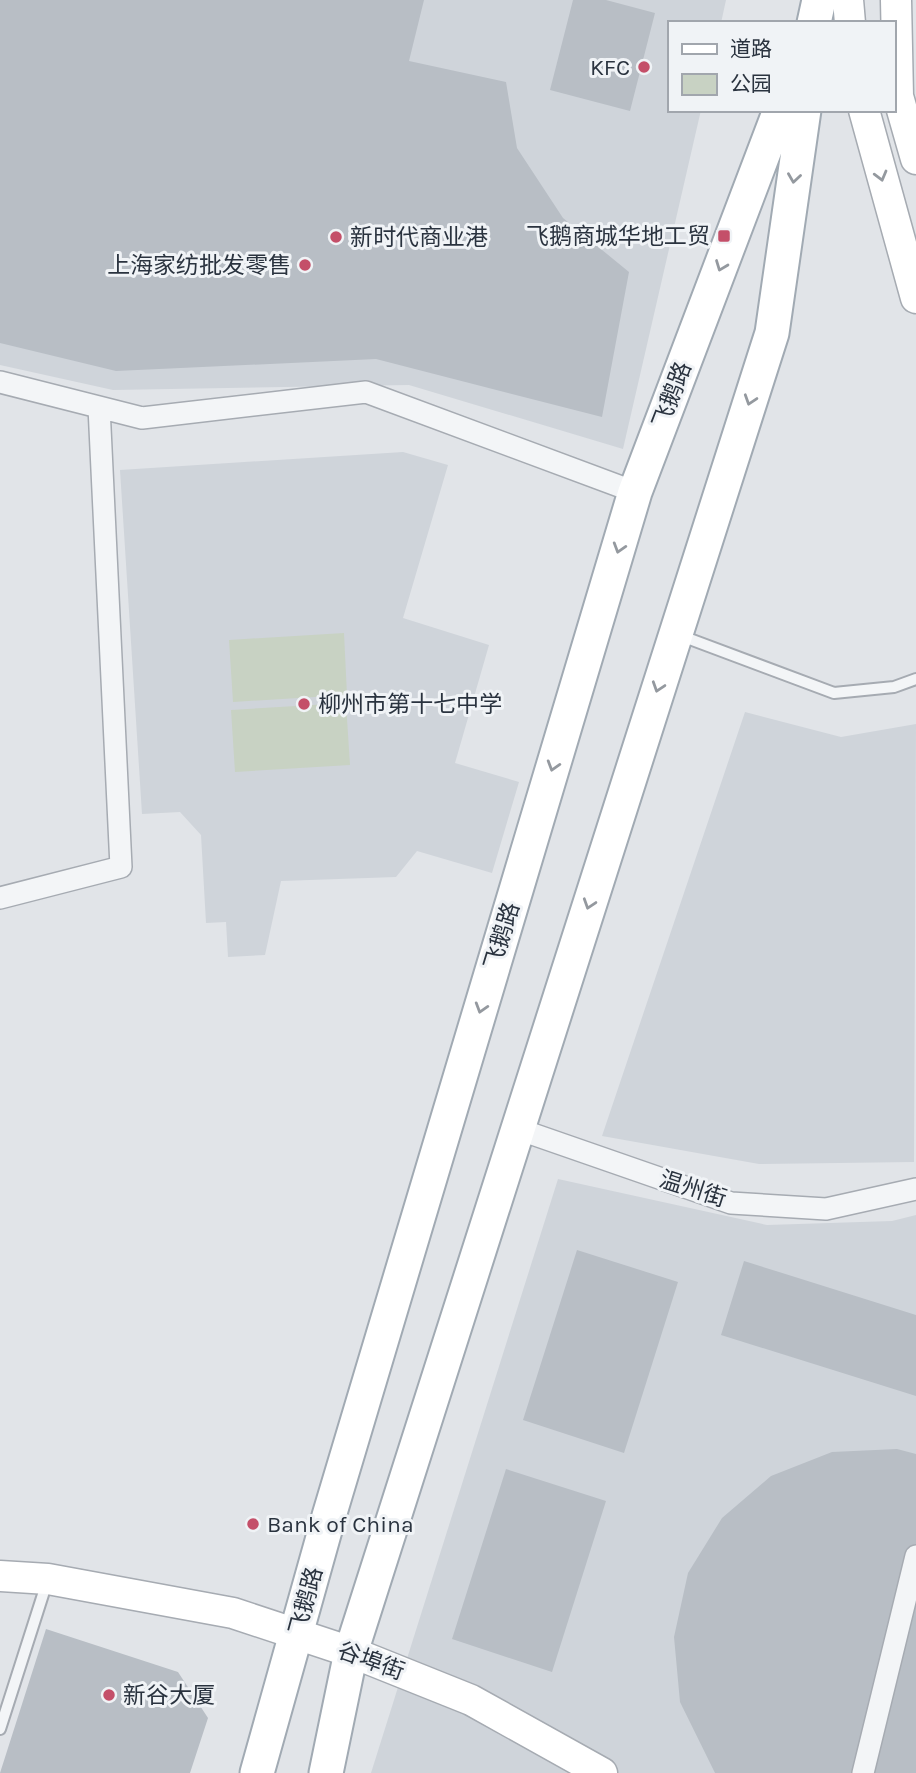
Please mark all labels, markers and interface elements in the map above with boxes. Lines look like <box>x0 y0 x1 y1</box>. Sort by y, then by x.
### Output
legend <box>668 21 895 112</box>
text: 道路 <box>730 37 772 61</box>
place label: KFC <box>590 54 630 81</box>
marker: KFC <box>636 59 652 75</box>
text: 公园 <box>730 72 772 96</box>
one-way arrow <box>873 170 887 182</box>
one-way arrow <box>787 172 802 184</box>
place label: 飞鹅商城华地工贸 <box>526 223 710 250</box>
place label: 新时代商业港 <box>350 224 488 251</box>
marker: 飞鹅商城华地工贸 <box>716 228 732 244</box>
marker: 新时代商业港 <box>328 229 344 245</box>
place label: 上海家纺批发零售 <box>107 252 291 279</box>
marker: 上海家纺批发零售 <box>297 257 313 273</box>
one-way arrow <box>716 259 730 271</box>
street label: 飞鹅路 <box>647 358 697 432</box>
one-way arrow <box>744 394 759 406</box>
one-way arrow <box>612 542 627 554</box>
one-way arrow <box>651 680 666 692</box>
place label: 柳州市第十七中学 <box>318 691 502 718</box>
marker: 柳州市第十七中学 <box>296 696 312 712</box>
one-way arrow <box>547 760 562 772</box>
one-way arrow <box>583 897 598 909</box>
street label: 飞鹅路 <box>479 899 525 973</box>
one-way arrow <box>475 1002 490 1014</box>
street label: 温州街 <box>656 1165 730 1213</box>
place label: Bank of China <box>267 1511 414 1538</box>
marker: Bank of China <box>245 1516 261 1532</box>
street label: 飞鹅路 <box>284 1564 328 1638</box>
street label: 谷埠街 <box>334 1637 408 1685</box>
place label: 新谷大厦 <box>123 1682 215 1709</box>
marker: 新谷大厦 <box>101 1687 117 1703</box>

